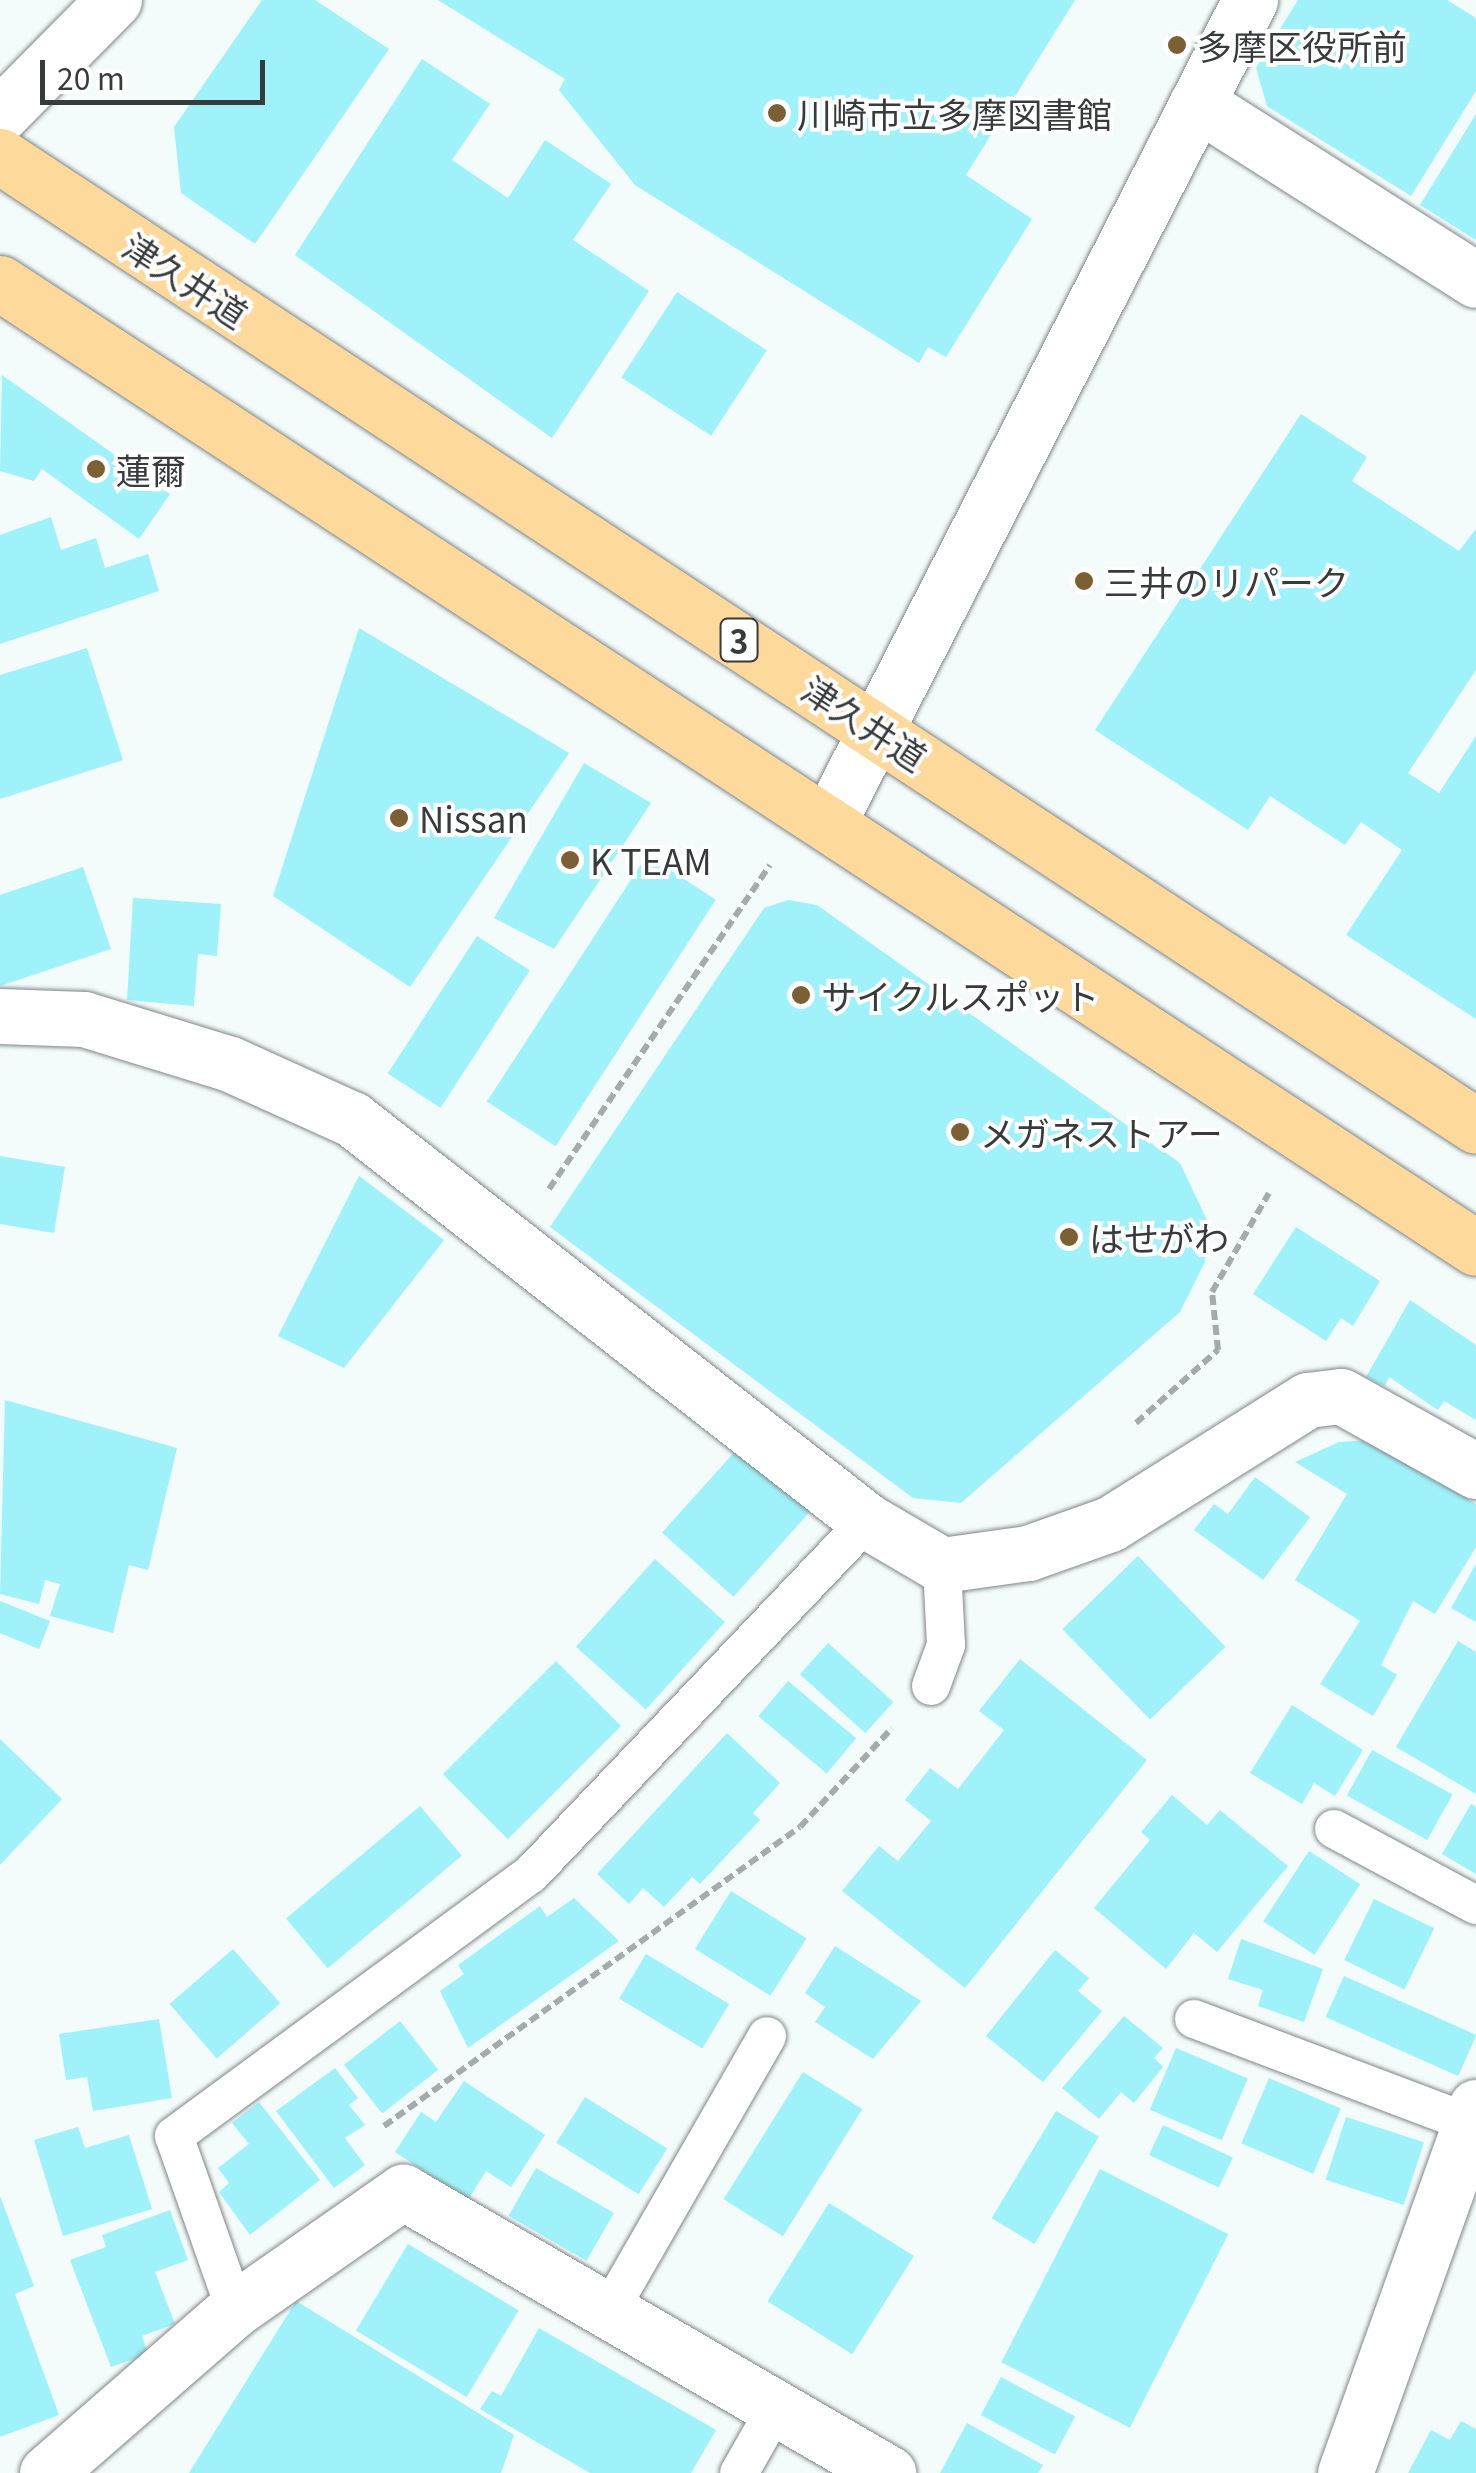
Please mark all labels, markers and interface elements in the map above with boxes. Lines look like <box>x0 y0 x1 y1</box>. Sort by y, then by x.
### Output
place label: 多摩区役所前 <box>1197 24 1407 66</box>
marker: 多摩区役所前 <box>1166 34 1188 56</box>
scale bar <box>45 40 270 102</box>
text: 20 m <box>57 55 125 99</box>
place label: 川崎市立多摩図書館 <box>797 92 1112 134</box>
marker: 川崎市立多摩図書館 <box>766 102 788 124</box>
street label: 津久井道 <box>116 223 256 335</box>
place label: 蓮爾 <box>116 448 186 490</box>
marker: 蓮爾 <box>85 458 107 480</box>
place label: 三井のリパーク <box>1104 560 1349 602</box>
marker: 三井のリパーク <box>1073 570 1095 592</box>
road number: 3 <box>719 613 759 667</box>
street label: 津久井道 <box>795 666 935 778</box>
place label: Nissan <box>419 797 528 839</box>
marker: Nissan <box>388 807 410 829</box>
place label: K TEAM <box>590 839 712 881</box>
marker: K TEAM <box>559 849 581 871</box>
place label: サイクルスポット <box>821 974 1101 1016</box>
marker: サイクルスポット <box>790 984 812 1006</box>
place label: メガネストアー <box>980 1111 1223 1153</box>
marker: メガネストアー <box>949 1121 971 1143</box>
place label: はせがわ <box>1089 1216 1229 1258</box>
marker: はせがわ <box>1058 1226 1080 1248</box>

